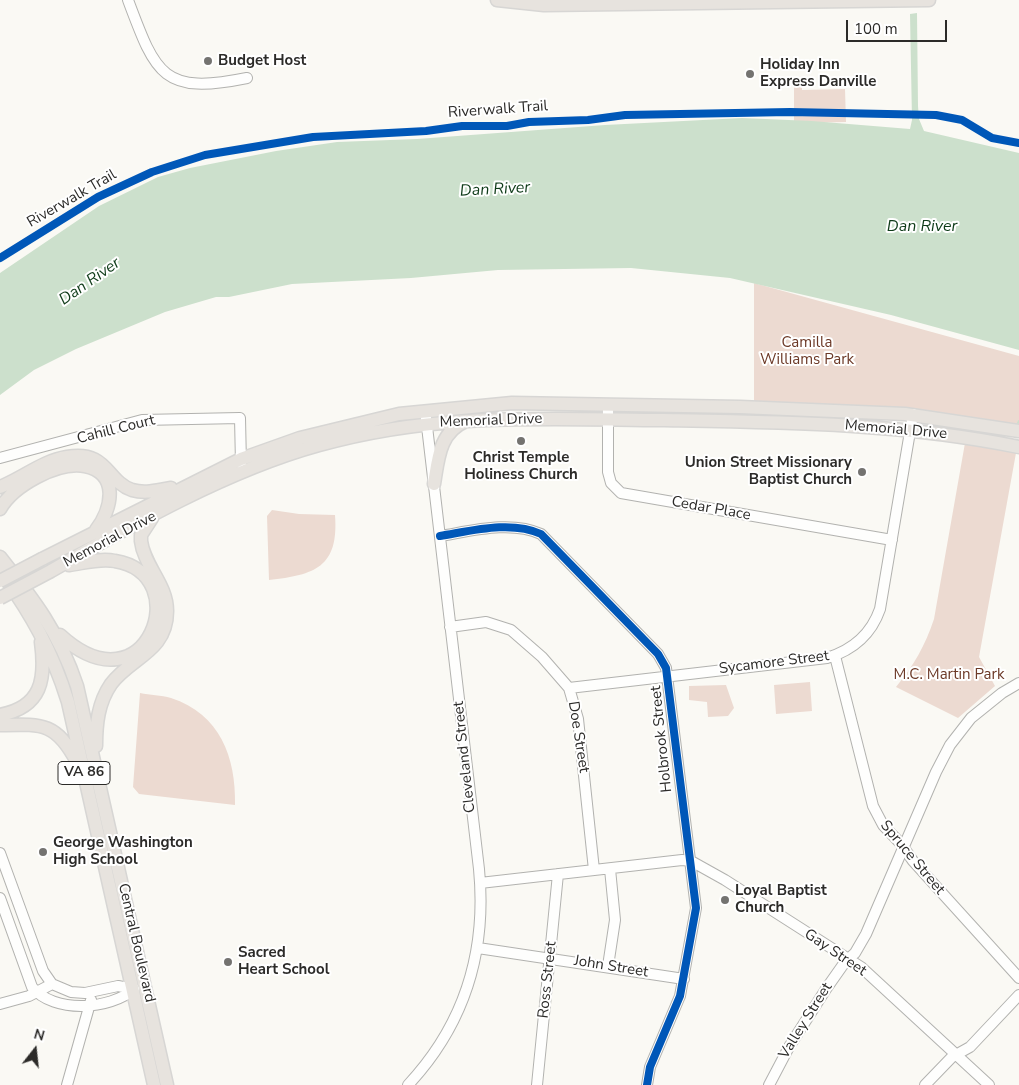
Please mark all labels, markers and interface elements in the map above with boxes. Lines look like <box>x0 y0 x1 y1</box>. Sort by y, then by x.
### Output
scale bar <box>849 10 950 42</box>
text: 100 m <box>854 19 898 39</box>
place label: Budget Host <box>218 52 306 70</box>
marker: Budget Host <box>202 55 214 67</box>
place label: Holiday Inn Express Danville <box>760 56 876 91</box>
marker: Holiday Inn Express Danville <box>744 68 756 80</box>
street label: Riverwalk Trail <box>447 98 549 122</box>
street label: Riverwalk Trail <box>24 166 120 232</box>
water label: Dan River <box>459 179 531 201</box>
water label: Dan River <box>887 217 957 237</box>
water label: Dan River <box>56 254 124 310</box>
park label: Camilla Williams Park <box>760 334 854 369</box>
street label: Memorial Drive <box>439 410 543 432</box>
street label: Cahill Court <box>75 412 157 448</box>
street label: Memorial Drive <box>844 417 948 443</box>
marker: Christ Temple Holiness Church <box>515 435 527 447</box>
place label: Christ Temple Holiness Church <box>464 449 578 484</box>
place label: Union Street Missionary Baptist Church <box>685 454 852 489</box>
marker: Union Street Missionary Baptist Church <box>856 466 868 478</box>
street label: Cedar Place <box>670 493 752 525</box>
street label: Memorial Drive <box>60 508 160 572</box>
street label: Sycamore Street <box>718 647 830 679</box>
park label: M.C. Martin Park <box>894 666 1004 684</box>
street label: Holbrook Street <box>647 685 677 793</box>
street label: Cleveland Street <box>450 700 480 814</box>
street label: Doe Street <box>563 700 593 774</box>
road number: VA 86 <box>58 761 110 784</box>
street label: Spruce Street <box>876 817 948 899</box>
place label: George Washington High School <box>53 834 193 869</box>
marker: George Washington High School <box>37 846 49 858</box>
street label: Central Boulevard <box>114 882 158 1004</box>
place label: Loyal Baptist Church <box>735 882 827 917</box>
marker: Loyal Baptist Church <box>719 894 731 906</box>
street label: Gay Street <box>800 926 870 980</box>
street label: Ross Street <box>535 941 561 1019</box>
place label: Sacred Heart School <box>238 944 329 979</box>
street label: John Street <box>573 952 649 982</box>
marker: Sacred Heart School <box>222 956 234 968</box>
street label: Valley Street <box>775 980 837 1062</box>
north arrow <box>10 1025 60 1075</box>
text: N <box>32 1025 47 1046</box>

